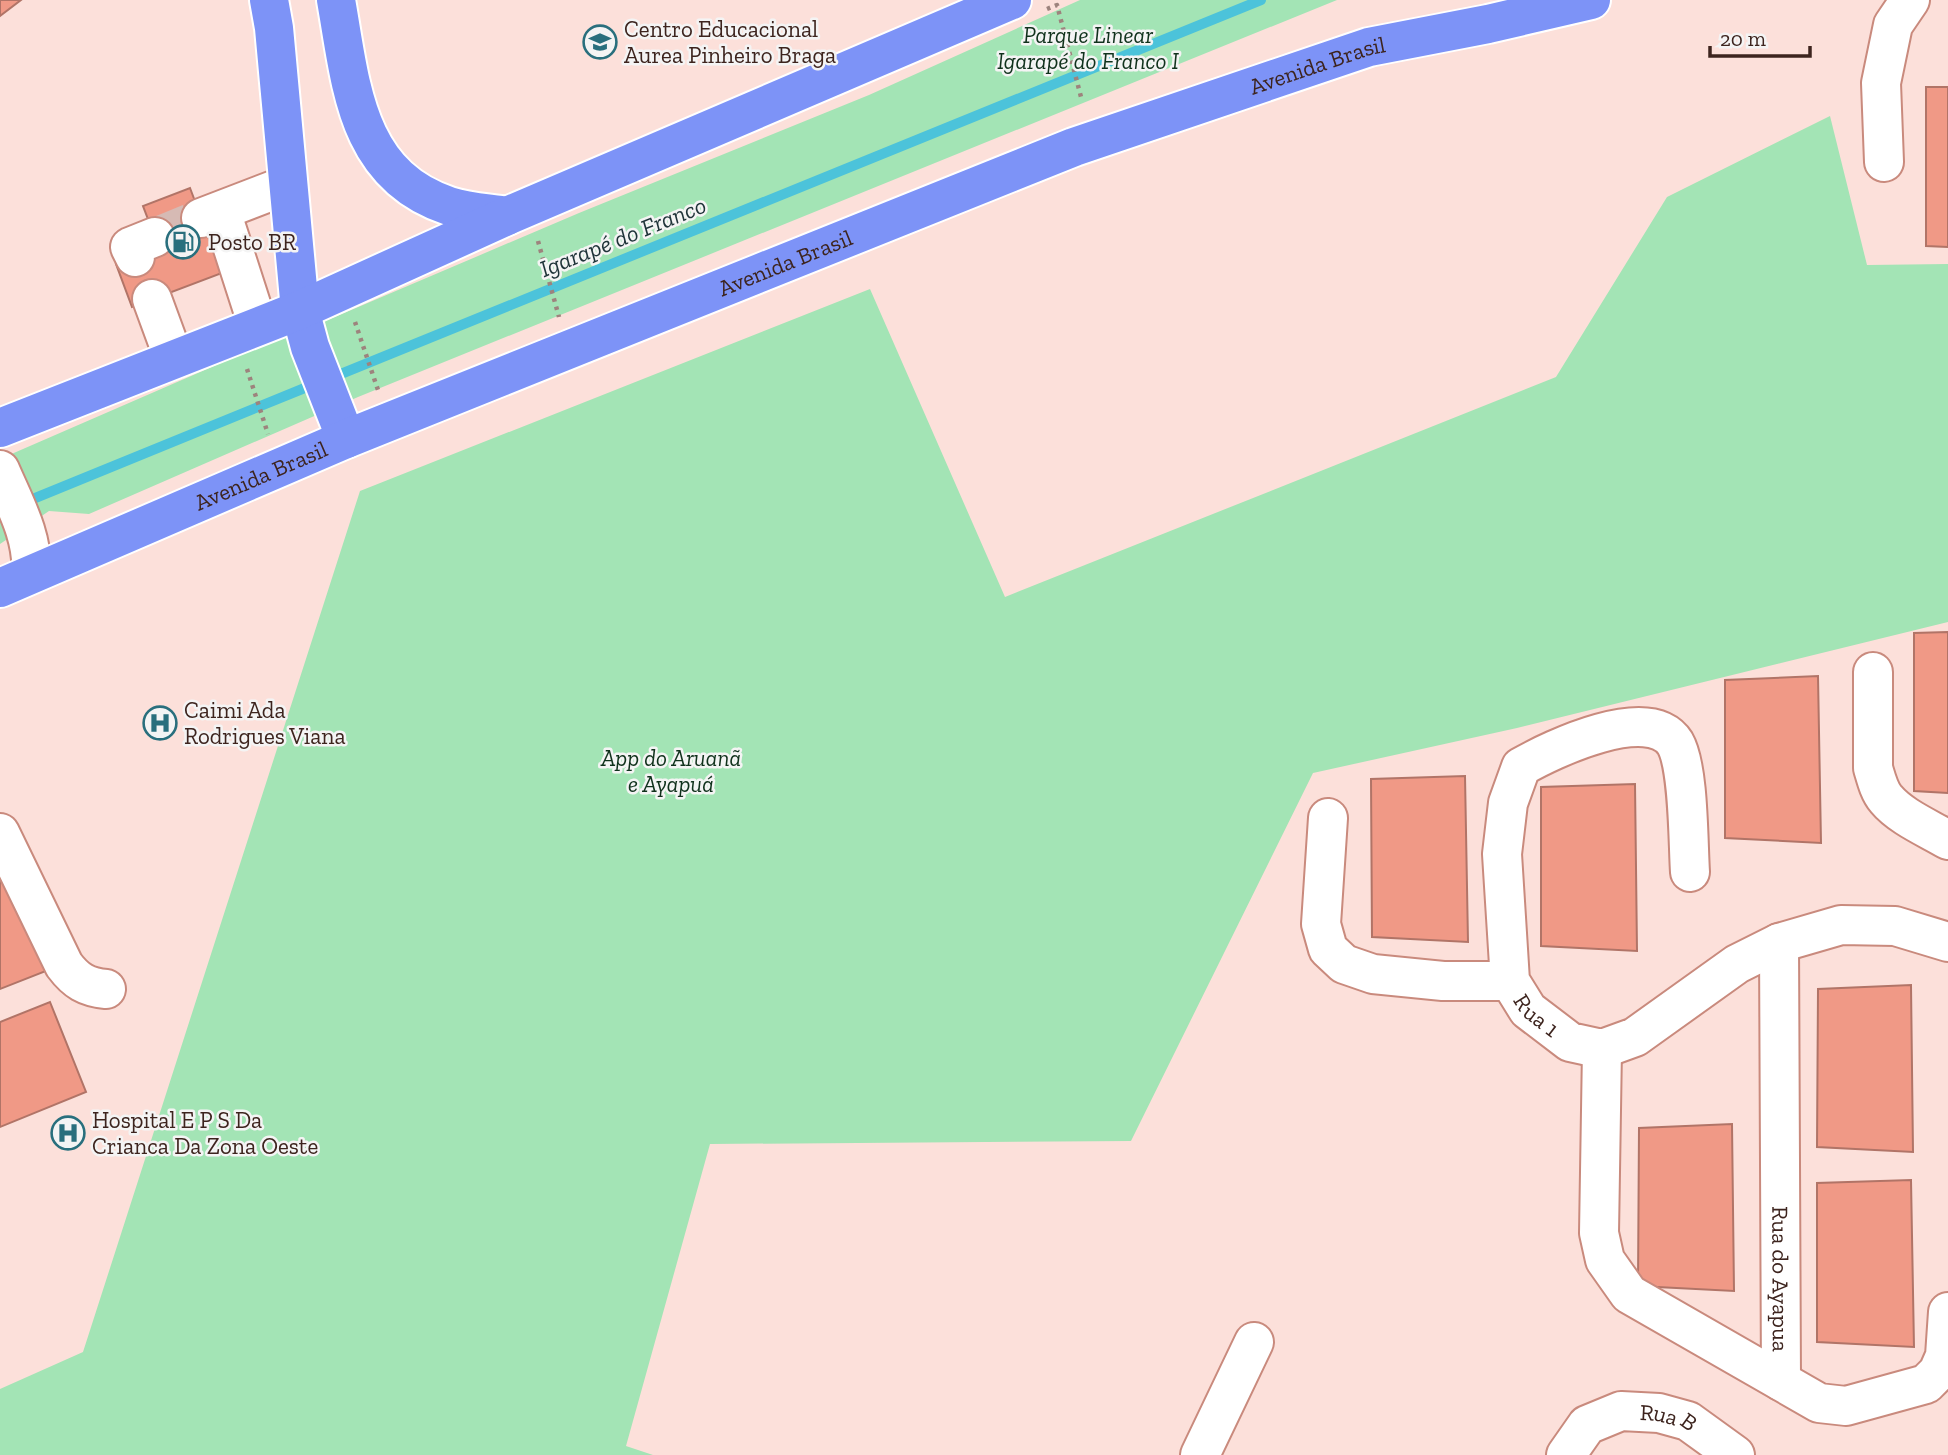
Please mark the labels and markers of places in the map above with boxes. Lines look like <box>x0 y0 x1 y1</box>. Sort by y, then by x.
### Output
place label: Centro Educacional Aurea Pinheiro Braga <box>624 15 836 69</box>
school or university icon: Centro Educacional Aurea Pinheiro Braga <box>581 23 619 61</box>
fuel station icon: Posto BR <box>164 223 202 261</box>
place label: Posto BR <box>208 228 296 256</box>
place label: Caimi Ada Rodrigues Viana <box>184 696 346 750</box>
hospital icon: Caimi Ada Rodrigues Viana <box>141 704 179 742</box>
place label: Hospital E P S Da Crianca Da Zona Oeste <box>92 1106 318 1160</box>
hospital icon: Hospital E P S Da Crianca Da Zona Oeste <box>49 1114 87 1152</box>

